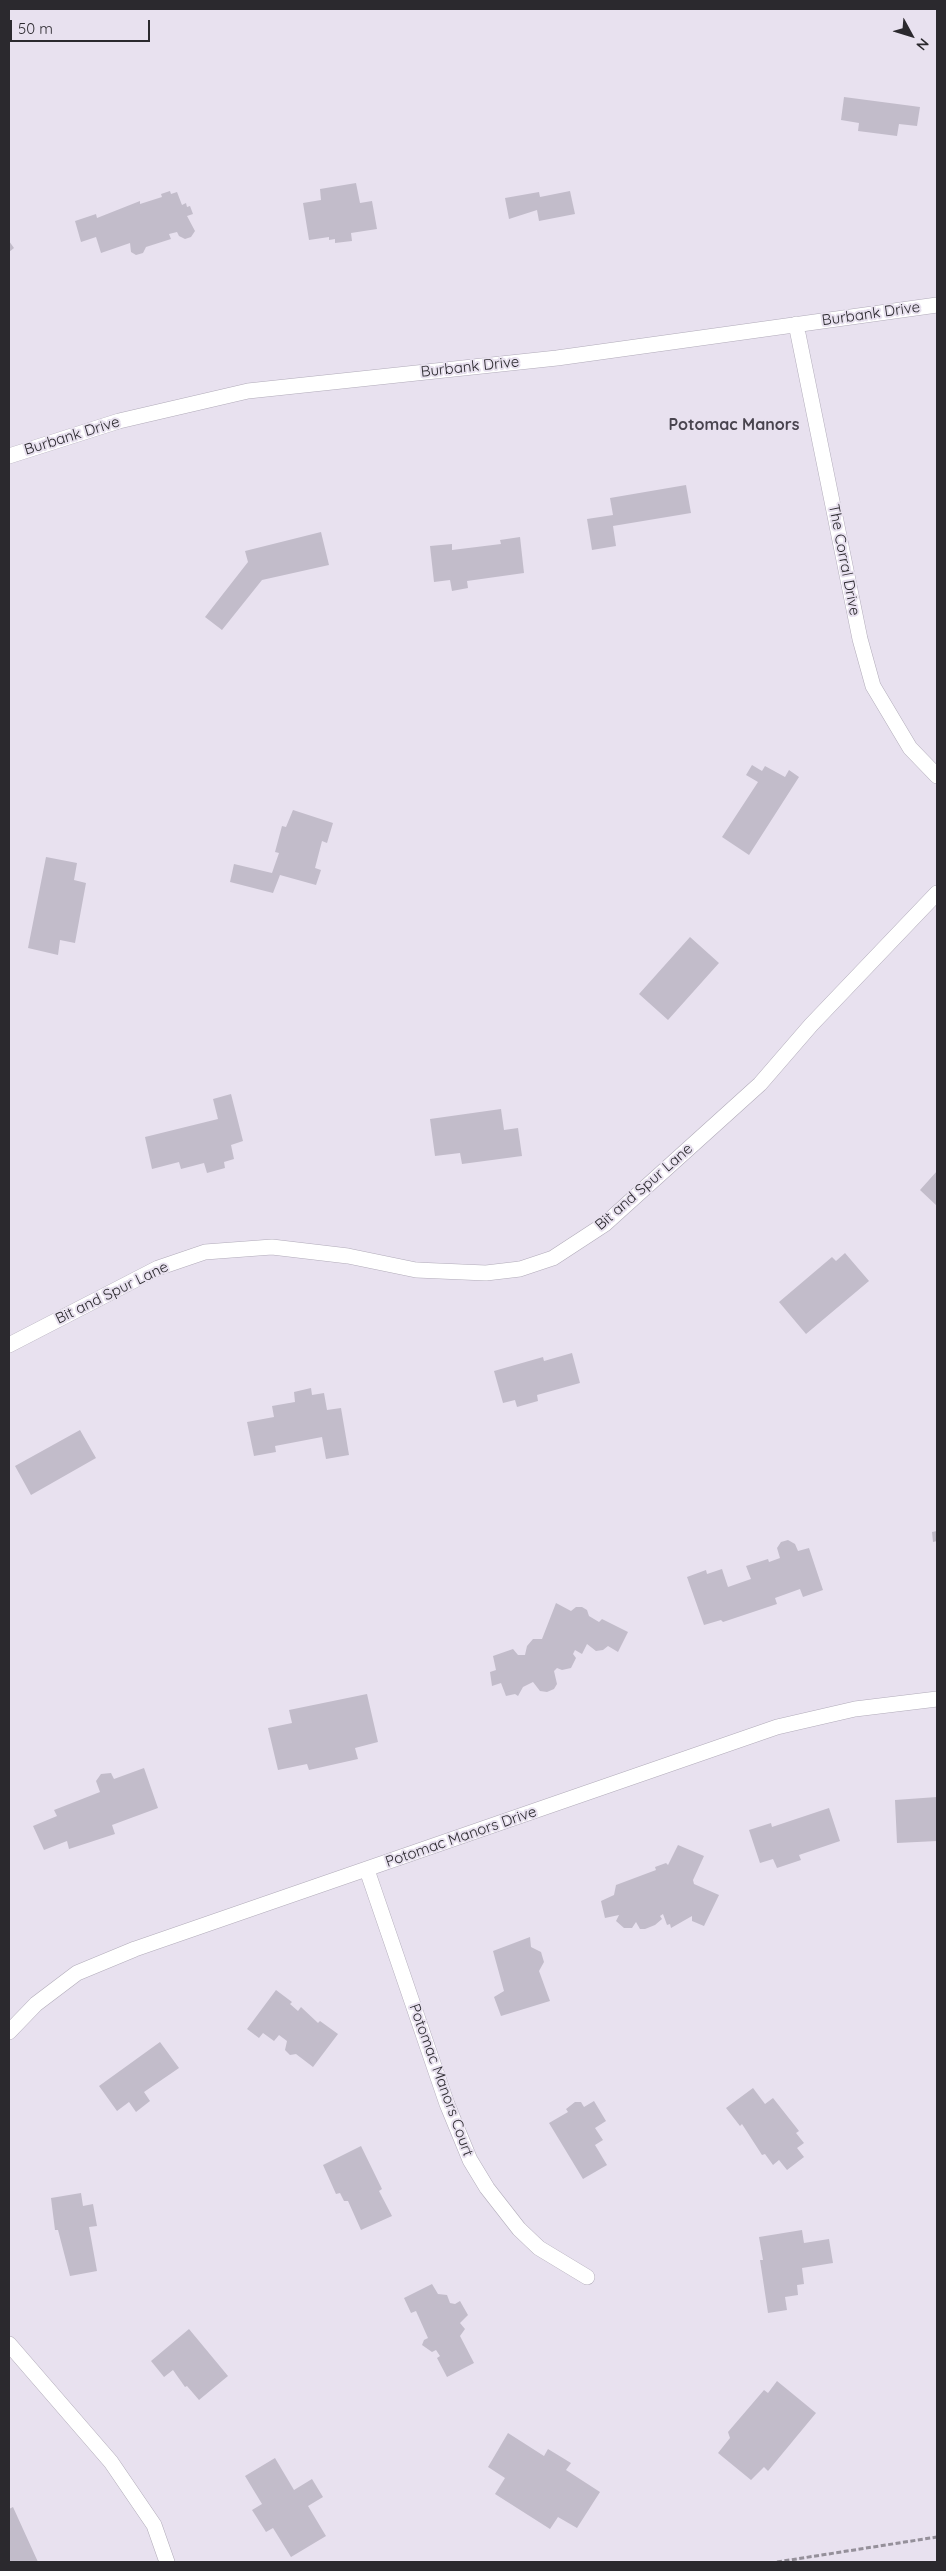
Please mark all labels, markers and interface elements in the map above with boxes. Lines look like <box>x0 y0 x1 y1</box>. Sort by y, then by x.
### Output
scale bar <box>12 10 152 42</box>
north arrow <box>886 10 936 60</box>
text: 50 m <box>18 19 53 38</box>
text: N <box>912 35 933 54</box>
street label: Burbank Drive <box>821 298 921 330</box>
street label: Burbank Drive <box>420 353 520 381</box>
street label: Burbank Drive <box>22 413 122 459</box>
district label: Potomac Manors <box>669 415 799 435</box>
street label: The Corral Drive <box>824 503 864 617</box>
street label: Bit and Spur Lane <box>592 1140 696 1234</box>
street label: Bit and Spur Lane <box>53 1258 171 1328</box>
street label: Potomac Manors Drive <box>383 1803 539 1871</box>
street label: Potomac Manors Court <box>405 2001 477 2159</box>

